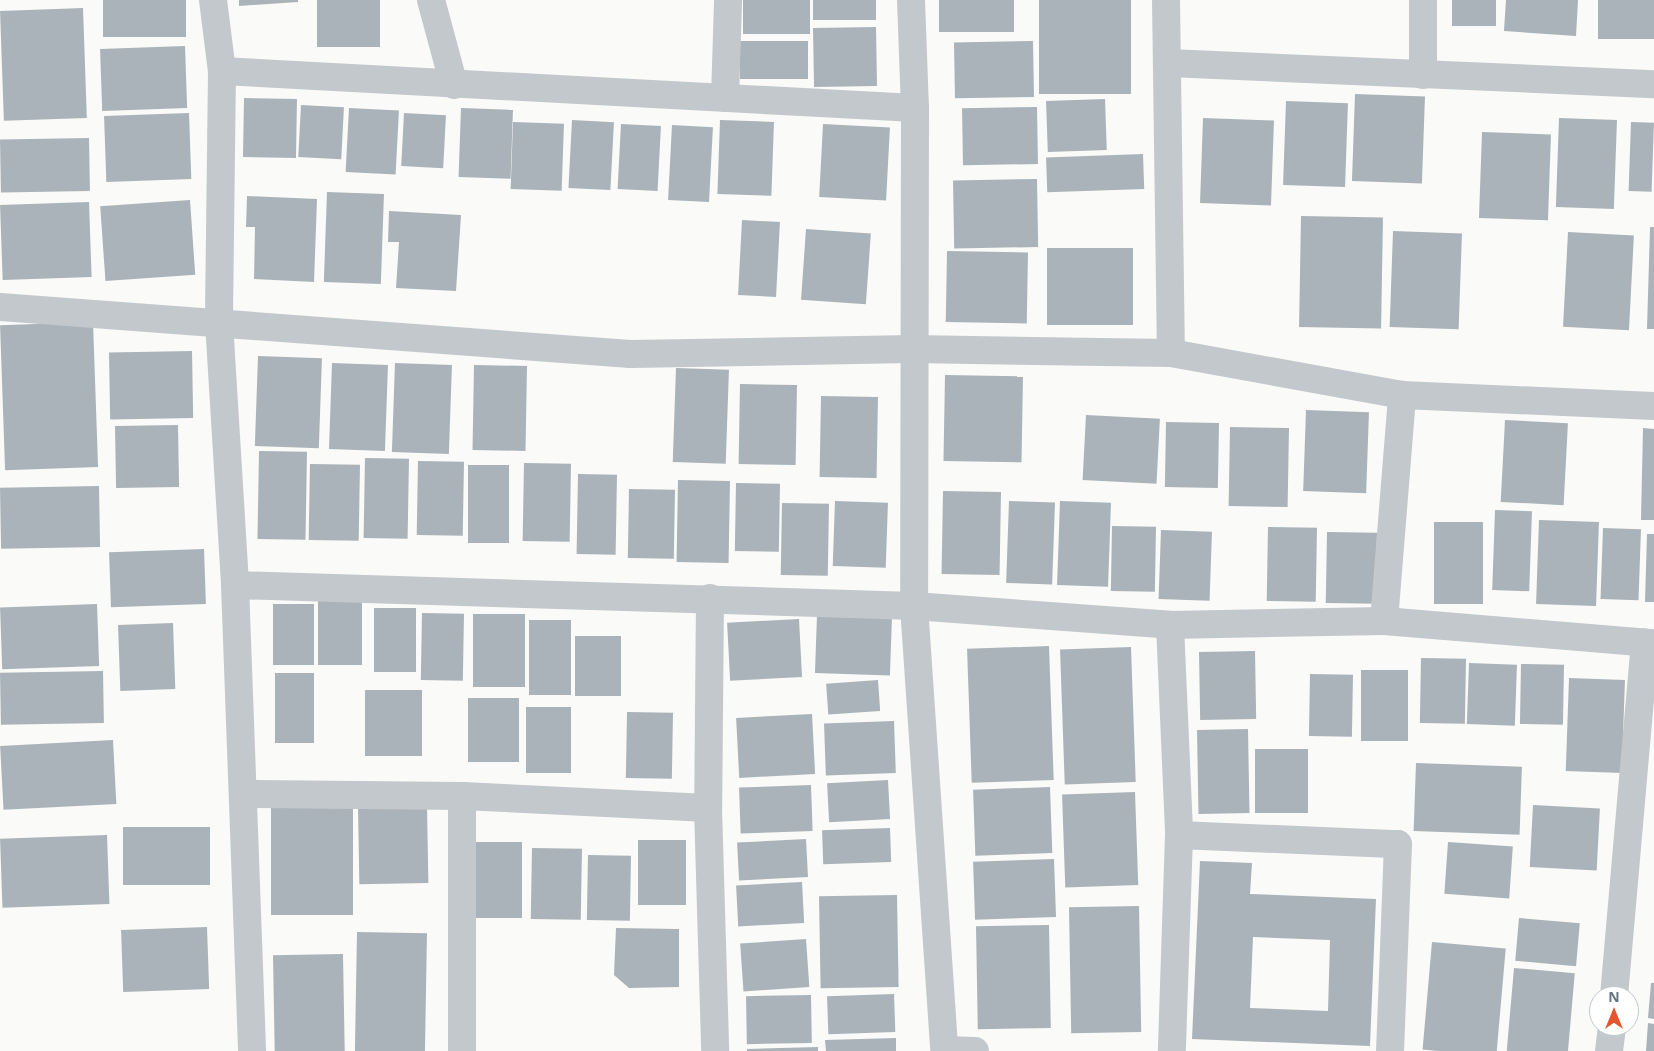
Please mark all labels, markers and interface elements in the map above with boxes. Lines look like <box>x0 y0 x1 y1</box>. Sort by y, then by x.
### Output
north arrow <box>1589 986 1639 1036</box>
text: N <box>1608 987 1620 1006</box>

